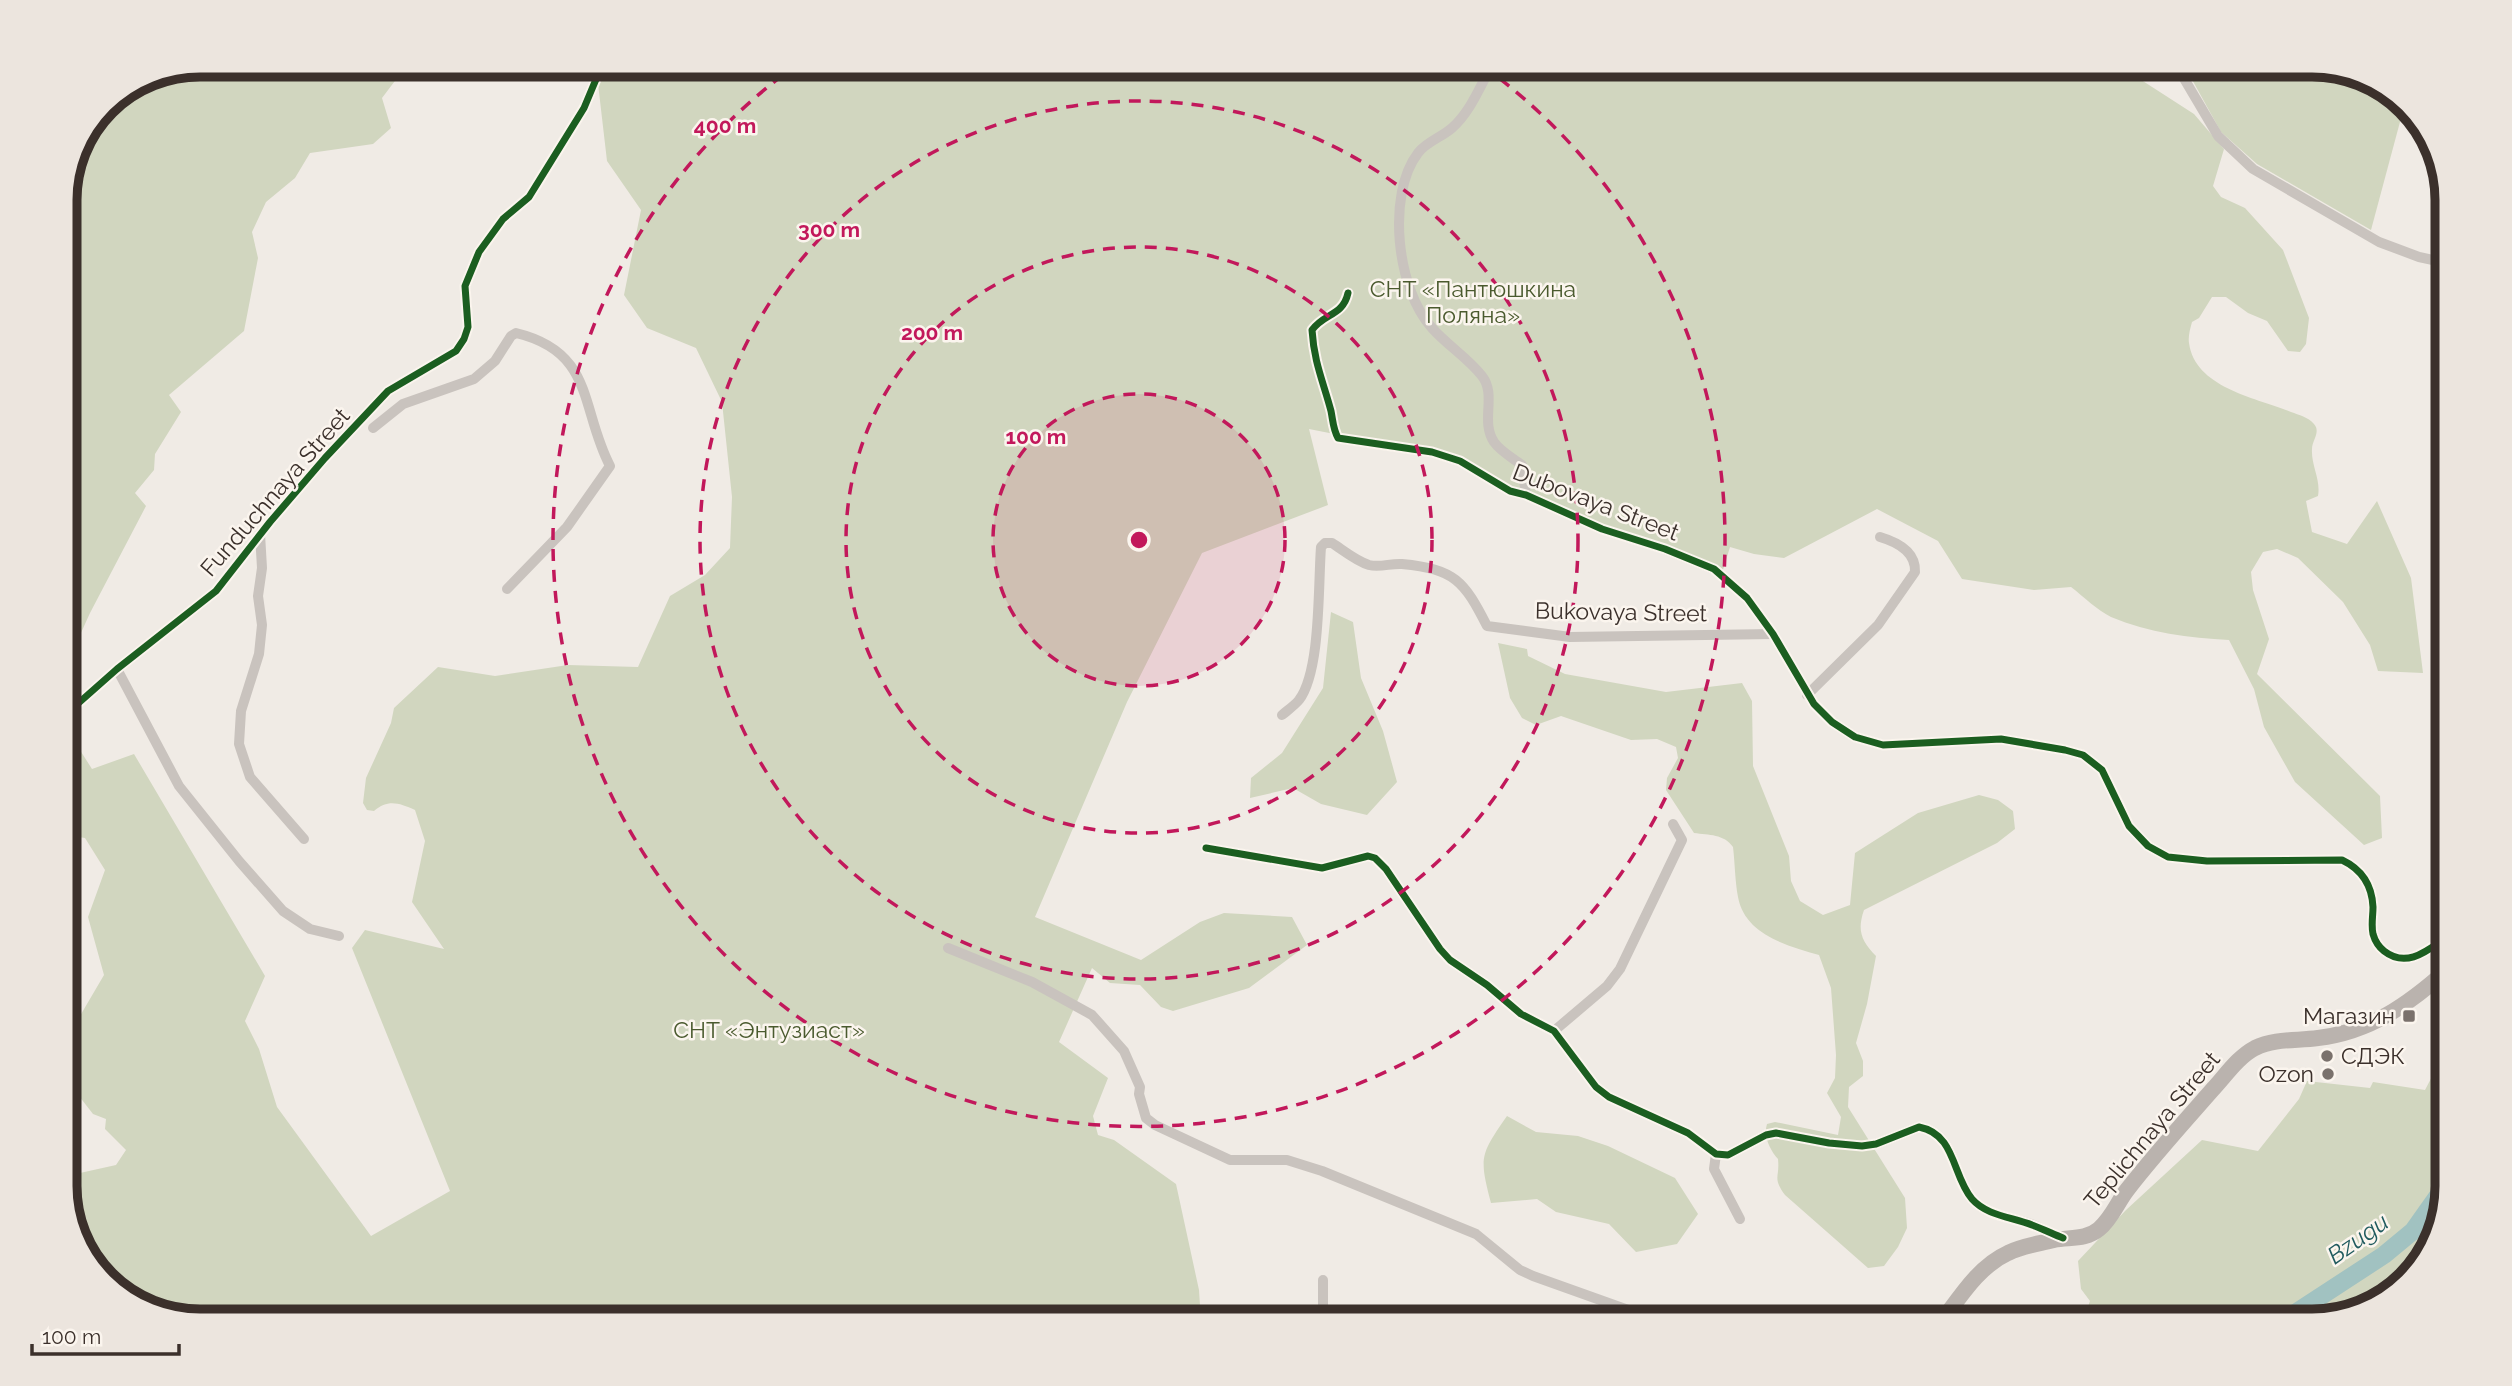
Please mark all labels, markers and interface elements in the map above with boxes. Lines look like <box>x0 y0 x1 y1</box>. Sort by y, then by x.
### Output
text: 400 m <box>694 113 756 138</box>
text: 300 m <box>798 217 860 242</box>
park label: СНТ «Пантюшкина Поляна» <box>1370 275 1576 328</box>
text: 200 m <box>901 320 963 345</box>
street label: Funduchnaya Street <box>194 402 355 581</box>
text: 100 m <box>1006 424 1066 449</box>
street label: Dubovaya Street <box>1509 457 1683 546</box>
centre of rings <box>1127 528 1151 552</box>
street label: Bukovaya Street <box>1535 596 1708 627</box>
place label: Магазин <box>2303 1002 2395 1029</box>
marker: Магазин <box>2401 1008 2417 1024</box>
park label: СНТ «Энтузиаст» <box>673 1016 865 1043</box>
place label: СДЭК <box>2341 1042 2405 1069</box>
street label: Teplichnaya Street <box>2078 1046 2225 1214</box>
marker: СДЭК <box>2319 1048 2335 1064</box>
place label: Ozon <box>2259 1060 2314 1087</box>
marker: Ozon <box>2320 1066 2336 1082</box>
water label: Bzugu <box>2322 1207 2394 1270</box>
scale bar <box>32 1312 178 1356</box>
text: 100 m <box>42 1324 101 1349</box>

